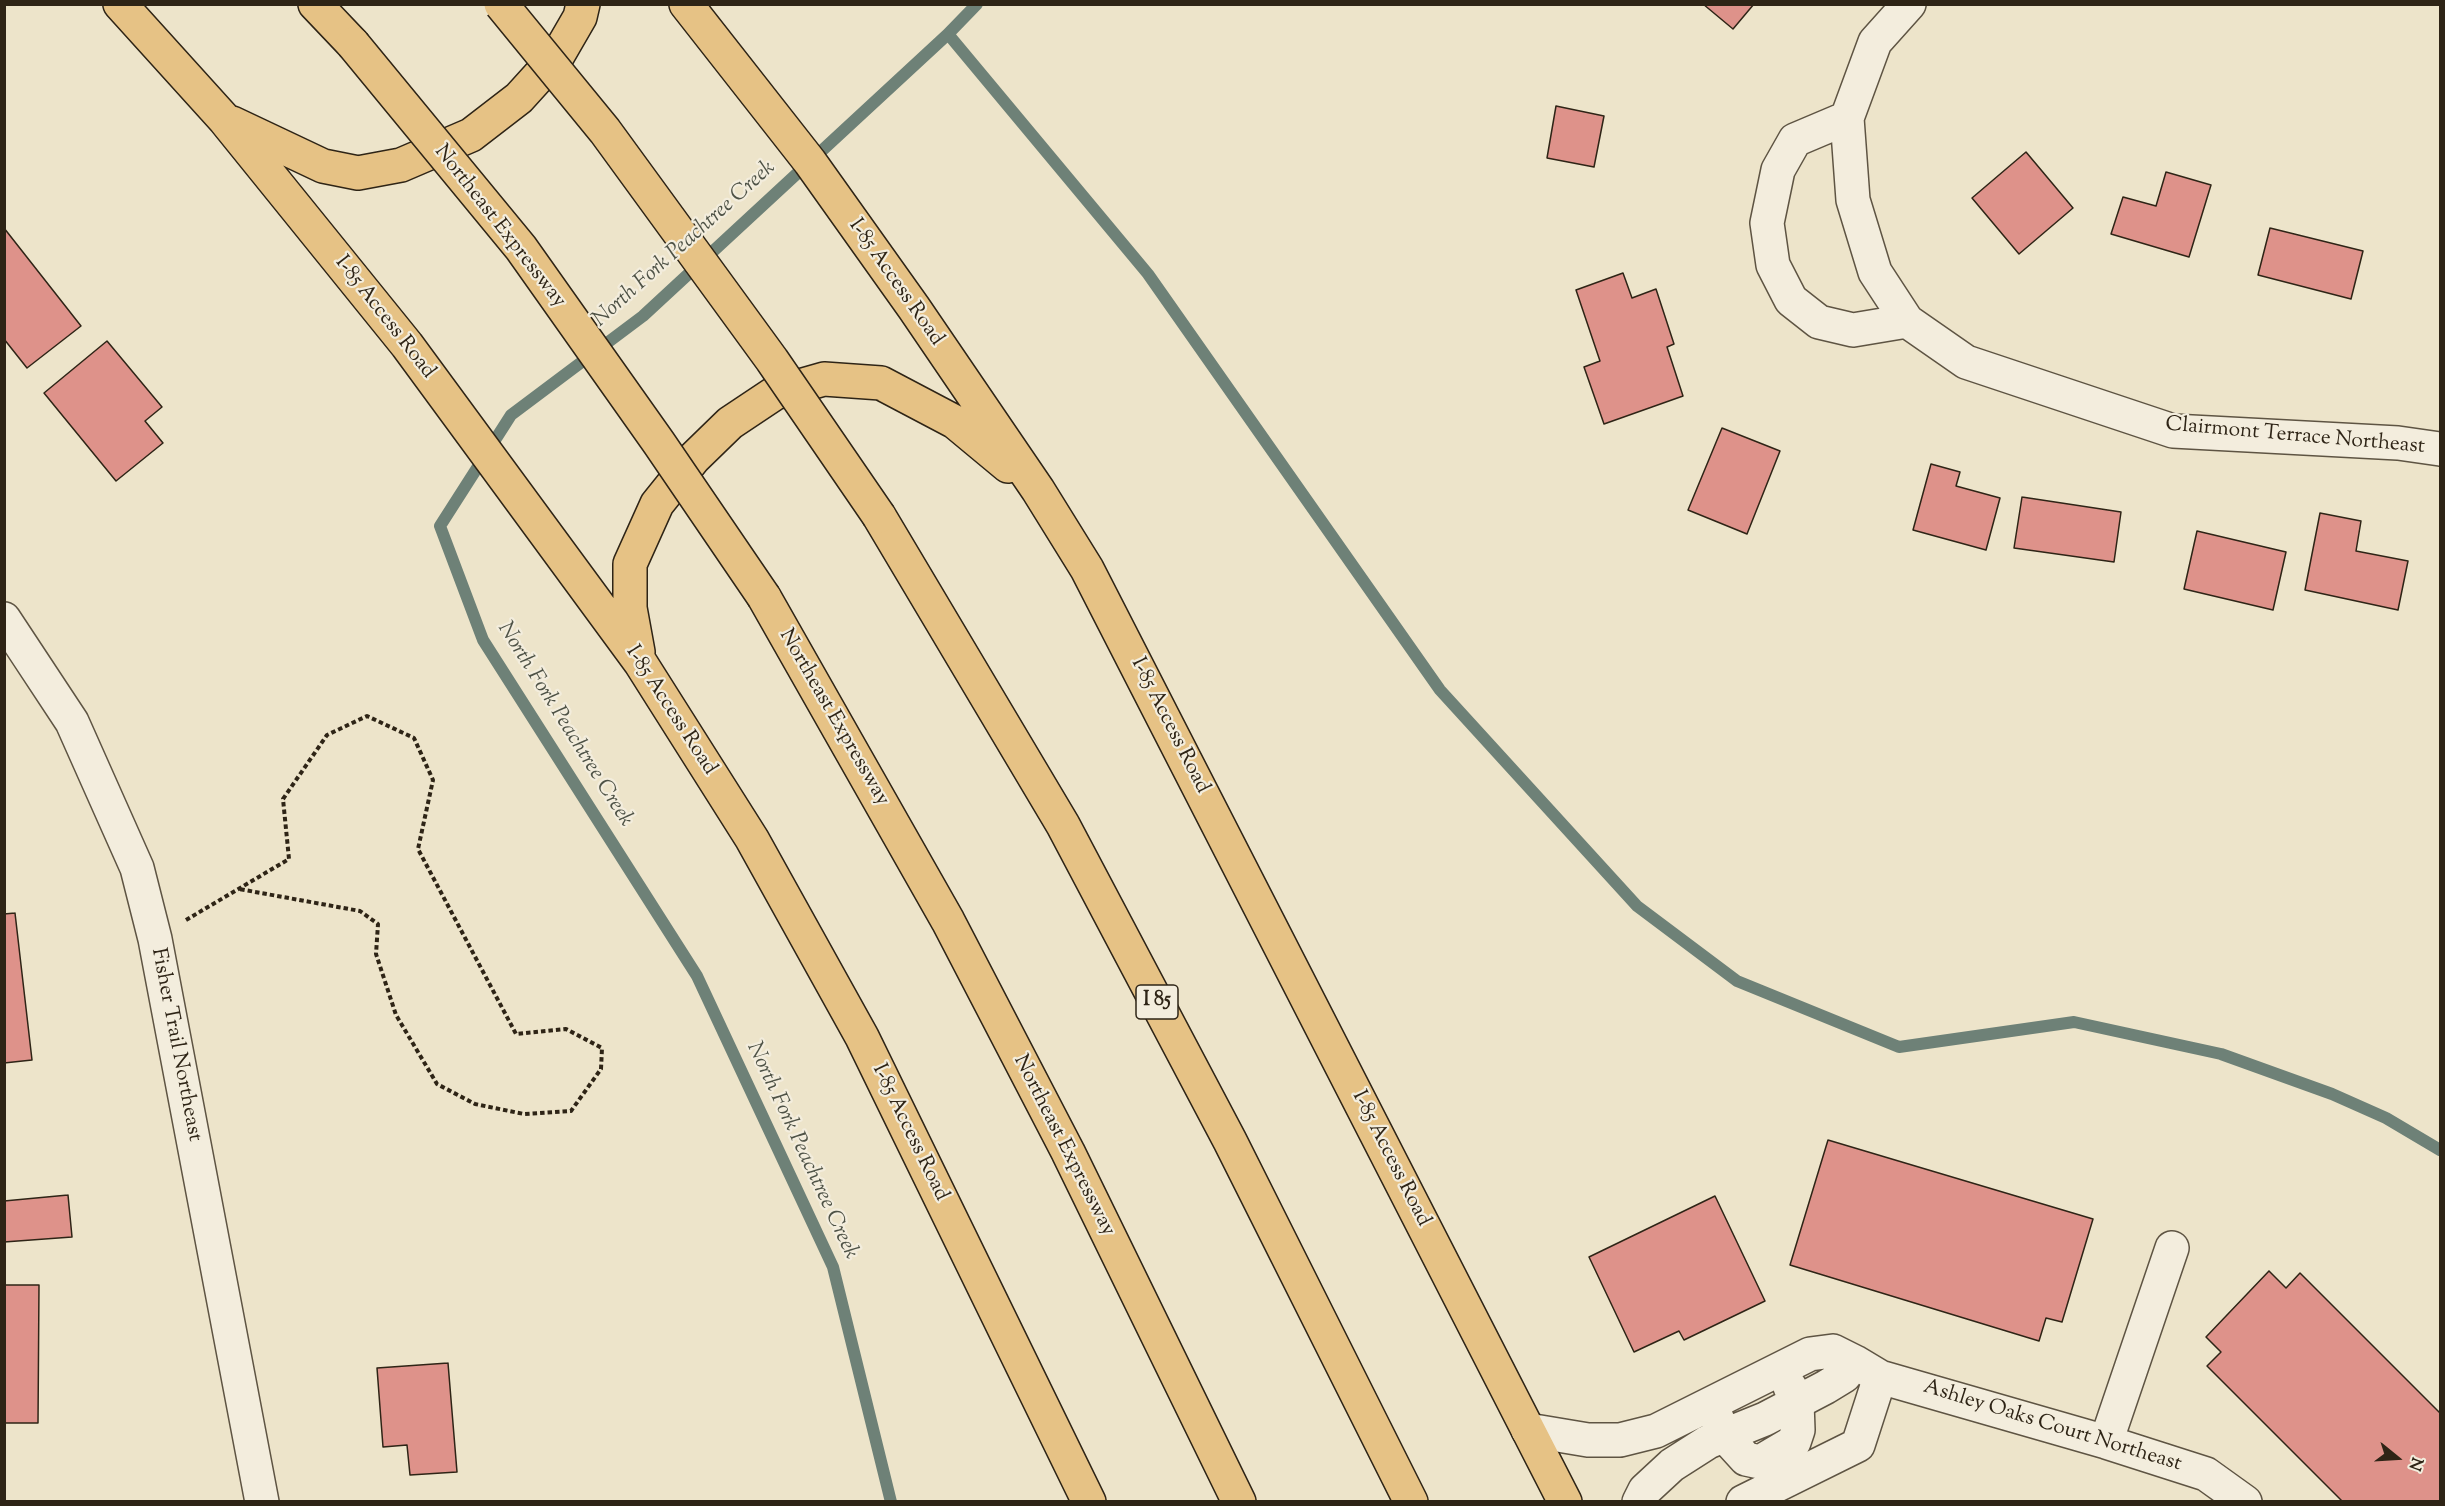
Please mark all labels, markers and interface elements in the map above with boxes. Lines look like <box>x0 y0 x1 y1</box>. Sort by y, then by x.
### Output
street label: Northeast Expressway <box>428 140 570 314</box>
water label: North Fork Peachtree Creek <box>588 156 782 334</box>
street label: I-85 Access Road <box>842 215 948 351</box>
street label: I-85 Access Road <box>328 251 440 385</box>
street label: Clairmont Terrace Northeast <box>2164 413 2426 461</box>
water label: North Fork Peachtree Creek <box>490 618 638 832</box>
street label: Northeast Expressway <box>772 625 894 811</box>
street label: I-85 Access Road <box>619 642 721 780</box>
street label: I-85 Access Road <box>1124 654 1214 798</box>
street label: Fisher Trail Northeast <box>144 946 206 1144</box>
road number: I 85 <box>1136 985 1178 1019</box>
water label: North Fork Peachtree Creek <box>739 1038 863 1264</box>
street label: Northeast Expressway <box>1006 1051 1120 1241</box>
street label: I-85 Access Road <box>865 1060 953 1206</box>
street label: I-85 Access Road <box>1345 1087 1435 1231</box>
street label: Ashley Oaks Court Northeast <box>1920 1376 2184 1478</box>
north arrow <box>2367 1428 2427 1488</box>
text: N <box>2402 1454 2428 1473</box>

